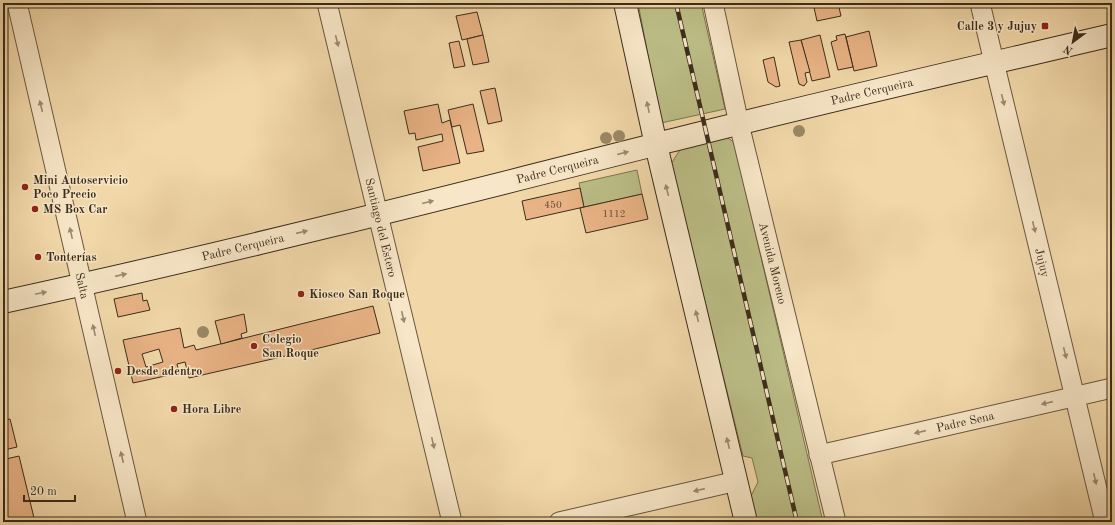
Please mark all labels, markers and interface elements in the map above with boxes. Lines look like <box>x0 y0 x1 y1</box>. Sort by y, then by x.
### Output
place label: Calle 3 y Jujuy <box>957 21 1037 33</box>
marker: Calle 3 y Jujuy <box>1040 21 1050 31</box>
north arrow <box>1053 22 1093 62</box>
one-way arrow <box>334 35 340 47</box>
text: N <box>1062 42 1075 56</box>
street label: Padre Cerqueira <box>830 77 914 108</box>
one-way arrow <box>1000 95 1006 107</box>
one-way arrow <box>38 100 44 112</box>
one-way arrow <box>644 101 650 113</box>
one-way arrow <box>616 150 629 156</box>
street label: Padre Cerqueira <box>515 154 600 186</box>
place label: Mini Autoservicio Poco Precio <box>33 175 128 201</box>
street label: Santiago del Estero <box>362 177 398 279</box>
marker: Mini Autoservicio Poco Precio <box>20 182 30 192</box>
one-way arrow <box>663 184 669 196</box>
one-way arrow <box>422 198 435 204</box>
house number: 450 <box>544 200 562 210</box>
marker: MS Box Car <box>30 204 40 214</box>
place label: MS Box Car <box>43 204 108 216</box>
house number: 1112 <box>602 209 626 219</box>
one-way arrow <box>1031 220 1037 233</box>
street label: Avenida Moreno <box>756 221 788 306</box>
one-way arrow <box>68 227 74 239</box>
one-way arrow <box>296 229 308 235</box>
street label: Padre Cerqueira <box>201 232 285 264</box>
street label: Jujuy <box>1032 247 1051 279</box>
marker: Tonterías <box>33 252 43 262</box>
place label: Tonterías <box>46 252 97 264</box>
street label: Salta <box>72 271 90 300</box>
one-way arrow <box>115 272 127 278</box>
marker: Kiosco San Roque <box>296 289 306 299</box>
place label: Kiosco San Roque <box>309 289 405 301</box>
one-way arrow <box>35 290 47 296</box>
one-way arrow <box>694 310 700 322</box>
one-way arrow <box>401 311 407 323</box>
one-way arrow <box>90 324 96 336</box>
place label: Colegio San Roque <box>262 334 319 360</box>
marker: Colegio San Roque <box>249 341 259 351</box>
one-way arrow <box>1062 347 1068 359</box>
marker: Desde adentro <box>113 366 123 376</box>
place label: Desde adentro <box>126 366 202 378</box>
one-way arrow <box>1041 400 1053 406</box>
marker: Hora Libre <box>169 404 179 414</box>
place label: Hora Libre <box>182 404 242 416</box>
street label: Padre Sena <box>935 410 996 435</box>
one-way arrow <box>914 429 926 435</box>
one-way arrow <box>724 437 730 449</box>
one-way arrow <box>430 438 436 450</box>
one-way arrow <box>119 450 125 463</box>
one-way arrow <box>1092 473 1098 485</box>
scale bar <box>24 477 75 503</box>
text: 20 m <box>30 486 57 498</box>
one-way arrow <box>693 487 705 493</box>

